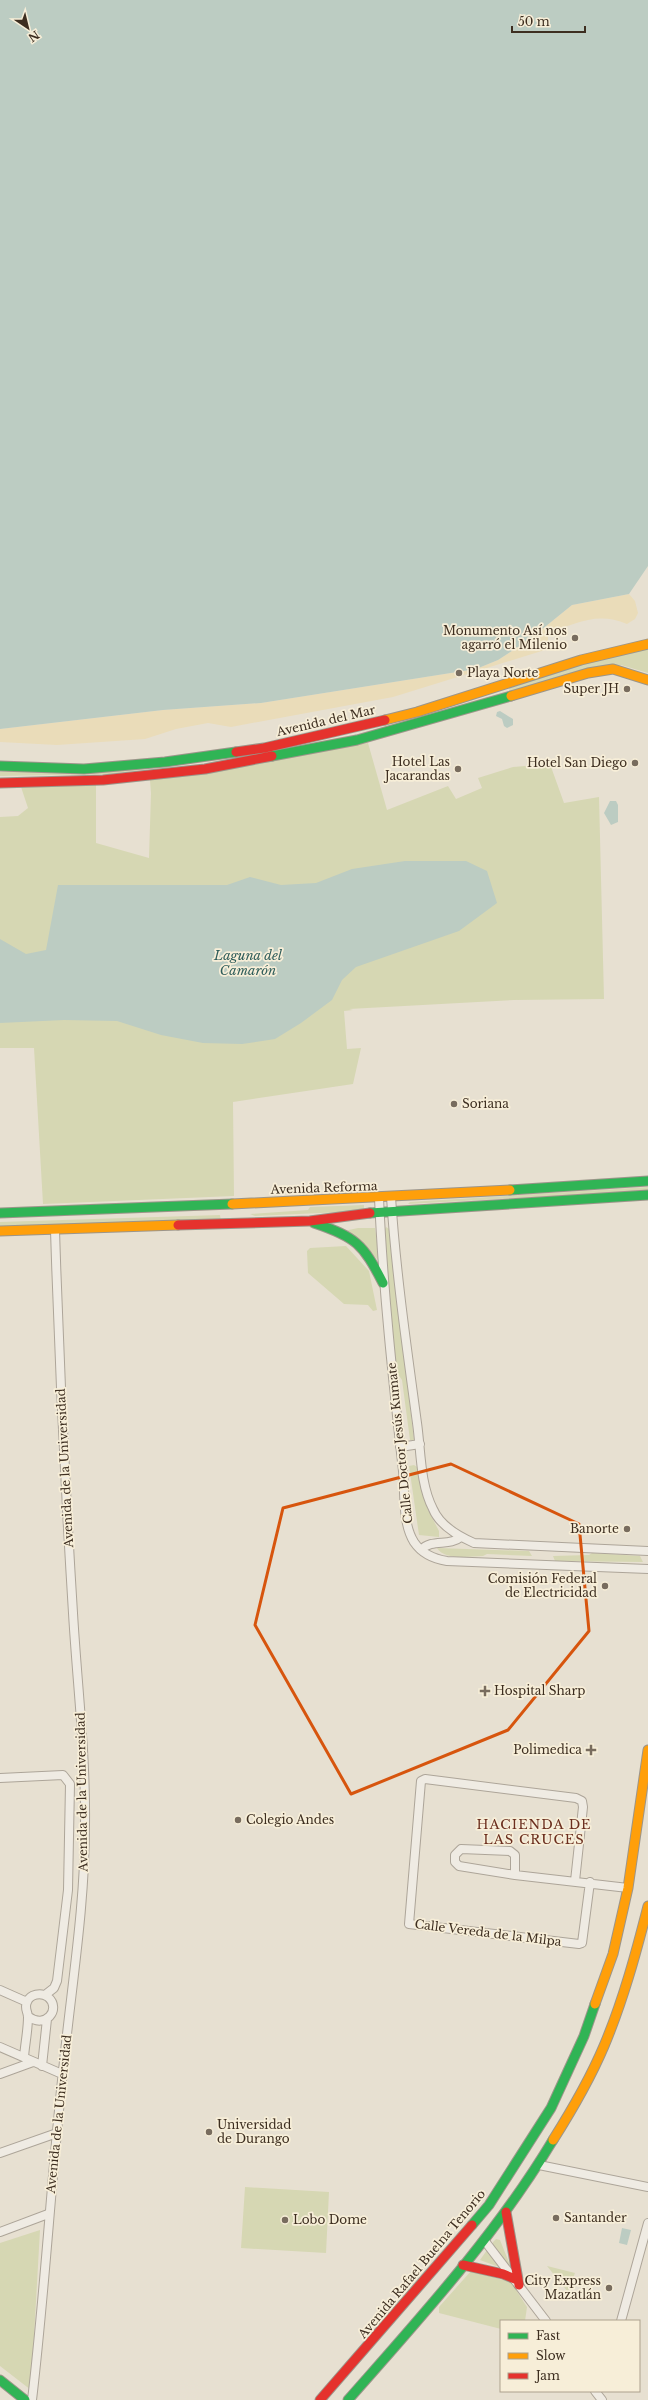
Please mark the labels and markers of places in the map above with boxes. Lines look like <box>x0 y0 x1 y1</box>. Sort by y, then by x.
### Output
place label: Monumento Así nos agarró el Milenio <box>443 623 567 652</box>
marker: Monumento Así nos agarró el Milenio <box>570 633 580 643</box>
place label: Playa Norte <box>467 665 539 680</box>
marker: Playa Norte <box>454 668 464 678</box>
place label: Super JH <box>564 681 619 696</box>
marker: Super JH <box>622 684 632 694</box>
place label: Hotel Las Jacarandas <box>383 754 450 783</box>
place label: Hotel San Diego <box>527 755 627 770</box>
marker: Hotel San Diego <box>630 758 640 768</box>
marker: Hotel Las Jacarandas <box>453 764 463 774</box>
place label: Soriana <box>462 1096 509 1111</box>
marker: Soriana <box>449 1099 459 1109</box>
place label: Banorte <box>570 1521 619 1536</box>
marker: Banorte <box>622 1524 632 1534</box>
place label: Comisión Federal de Electricidad <box>488 1571 597 1600</box>
marker: Comisión Federal de Electricidad <box>600 1581 610 1591</box>
place label: Hospital Sharp <box>494 1683 585 1698</box>
marker: Hospital Sharp <box>479 1685 491 1697</box>
place label: Polimedica <box>513 1742 582 1757</box>
marker: Polimedica <box>585 1744 597 1756</box>
place label: Colegio Andes <box>246 1812 334 1827</box>
marker: Colegio Andes <box>233 1815 243 1825</box>
place label: Universidad de Durango <box>217 2117 291 2146</box>
marker: Universidad de Durango <box>204 2127 214 2137</box>
place label: Santander <box>564 2210 627 2225</box>
place label: Lobo Dome <box>293 2212 367 2227</box>
marker: Santander <box>551 2213 561 2223</box>
marker: Lobo Dome <box>280 2215 290 2225</box>
place label: City Express Mazatlán <box>524 2273 601 2302</box>
marker: City Express Mazatlán <box>604 2283 614 2293</box>

